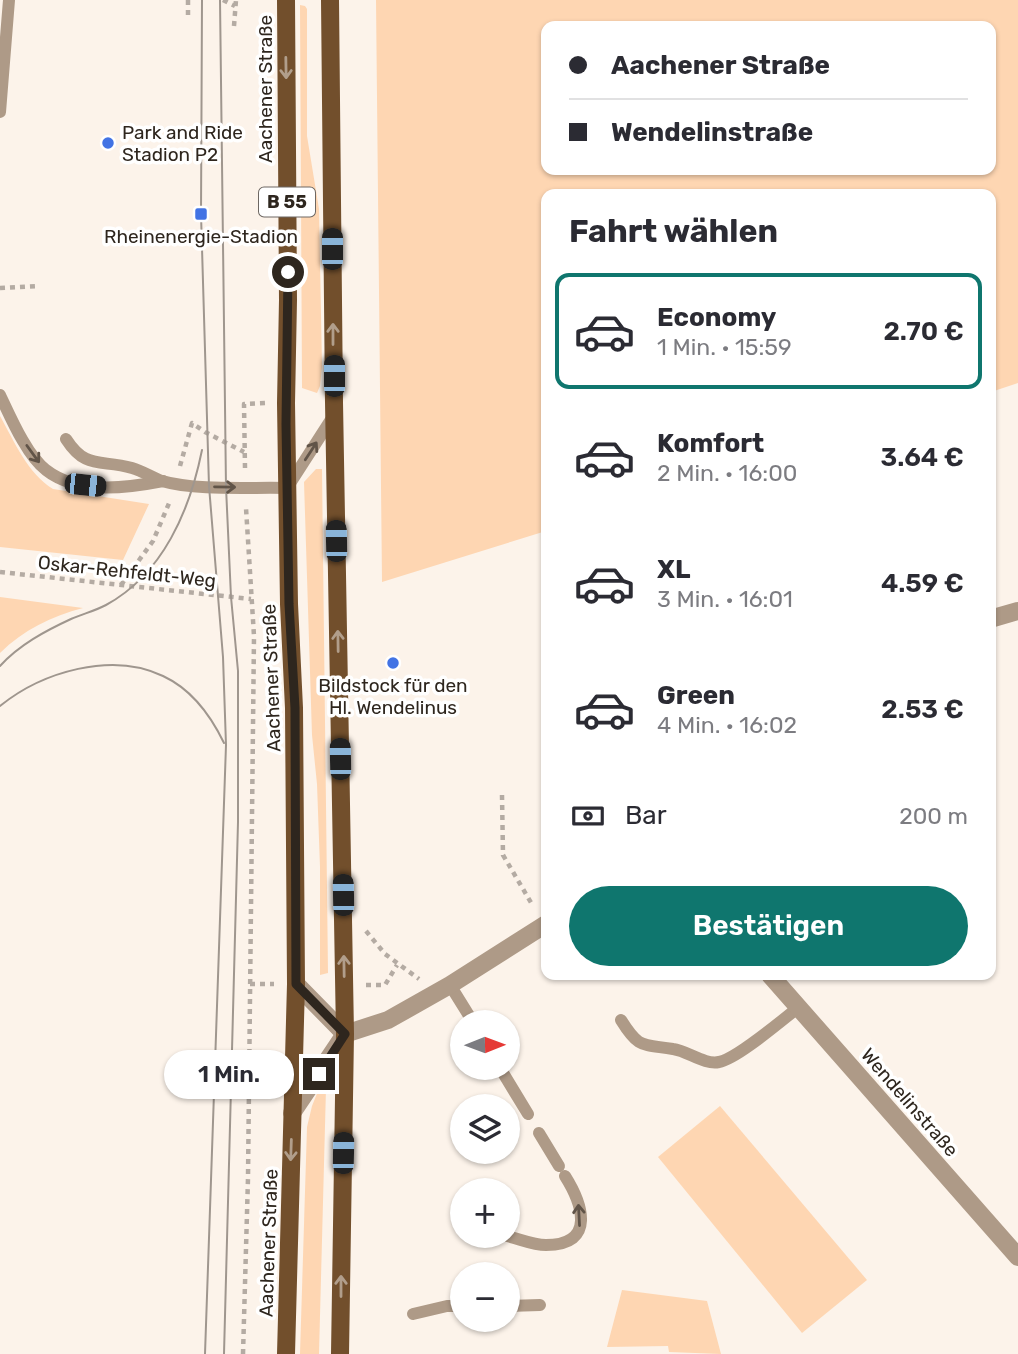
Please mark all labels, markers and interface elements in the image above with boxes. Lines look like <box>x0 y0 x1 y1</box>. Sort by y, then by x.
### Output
street label: Aachener Straße <box>254 15 277 163</box>
text: Aachener Straße <box>611 50 830 81</box>
one-way arrow <box>279 56 293 79</box>
text: Wendelinstraße <box>611 117 813 148</box>
place label: Park and Ride Stadion P2 <box>122 121 243 166</box>
marker: Park and Ride Stadion P2 <box>100 135 116 151</box>
road number: B 55 <box>259 188 315 216</box>
marker: Rheinenergie-Stadion <box>193 206 209 222</box>
text: Fahrt wählen <box>569 212 778 250</box>
place label: Rheinenergie-Stadion <box>104 225 298 248</box>
car <box>322 228 343 270</box>
route start <box>272 256 304 288</box>
icon: car <box>573 300 636 363</box>
text: Economy <box>657 302 776 333</box>
text: 2.70 € <box>883 316 964 347</box>
one-way arrow <box>326 322 340 345</box>
text: 1 Min. · 15:59 <box>657 333 792 361</box>
car <box>324 355 345 397</box>
icon: car <box>573 426 636 489</box>
text: Komfort <box>657 428 764 459</box>
one-way arrow <box>303 442 318 461</box>
text: 3.64 € <box>880 442 964 473</box>
one-way arrow <box>26 444 41 463</box>
text: 2 Min. · 16:00 <box>657 459 797 487</box>
car <box>64 472 107 498</box>
one-way arrow <box>213 480 236 493</box>
car <box>326 520 347 562</box>
street label: Oskar-Rehfeldt-Weg <box>37 551 217 592</box>
icon: car <box>573 552 636 615</box>
text: XL <box>657 554 690 585</box>
text: 4.59 € <box>881 568 964 599</box>
text: 3 Min. · 16:01 <box>657 585 793 613</box>
street label: Aachener Straße <box>257 604 286 752</box>
one-way arrow <box>331 629 345 652</box>
marker: Bildstock für den Hl. Wendelinus <box>385 655 401 671</box>
place label: Bildstock für den Hl. Wendelinus <box>318 674 468 719</box>
icon: car <box>573 678 636 741</box>
text: Green <box>657 680 735 711</box>
text: 2.53 € <box>881 694 964 725</box>
text: 4 Min. · 16:02 <box>657 711 797 739</box>
car <box>330 738 351 780</box>
icon: cash <box>569 797 607 835</box>
text: Bar <box>625 800 667 831</box>
text: 200 m <box>899 802 968 830</box>
car <box>333 874 354 916</box>
button: Bestätigen <box>569 886 968 966</box>
one-way arrow <box>337 955 351 978</box>
north arrow <box>450 1010 520 1080</box>
map controls <box>450 1010 520 1332</box>
street label: Wendelinstraße <box>856 1043 963 1161</box>
callout: 1 Min. <box>165 1050 294 1098</box>
route end <box>303 1058 335 1090</box>
text: 1 Min. <box>198 1060 260 1088</box>
button: layers <box>450 1094 520 1164</box>
car <box>333 1132 354 1174</box>
one-way arrow <box>285 1139 298 1162</box>
street label: Aachener Straße <box>254 1169 283 1317</box>
button: + <box>450 1178 520 1248</box>
one-way arrow <box>573 1204 586 1227</box>
button: − <box>450 1262 520 1332</box>
one-way arrow <box>335 1275 348 1298</box>

